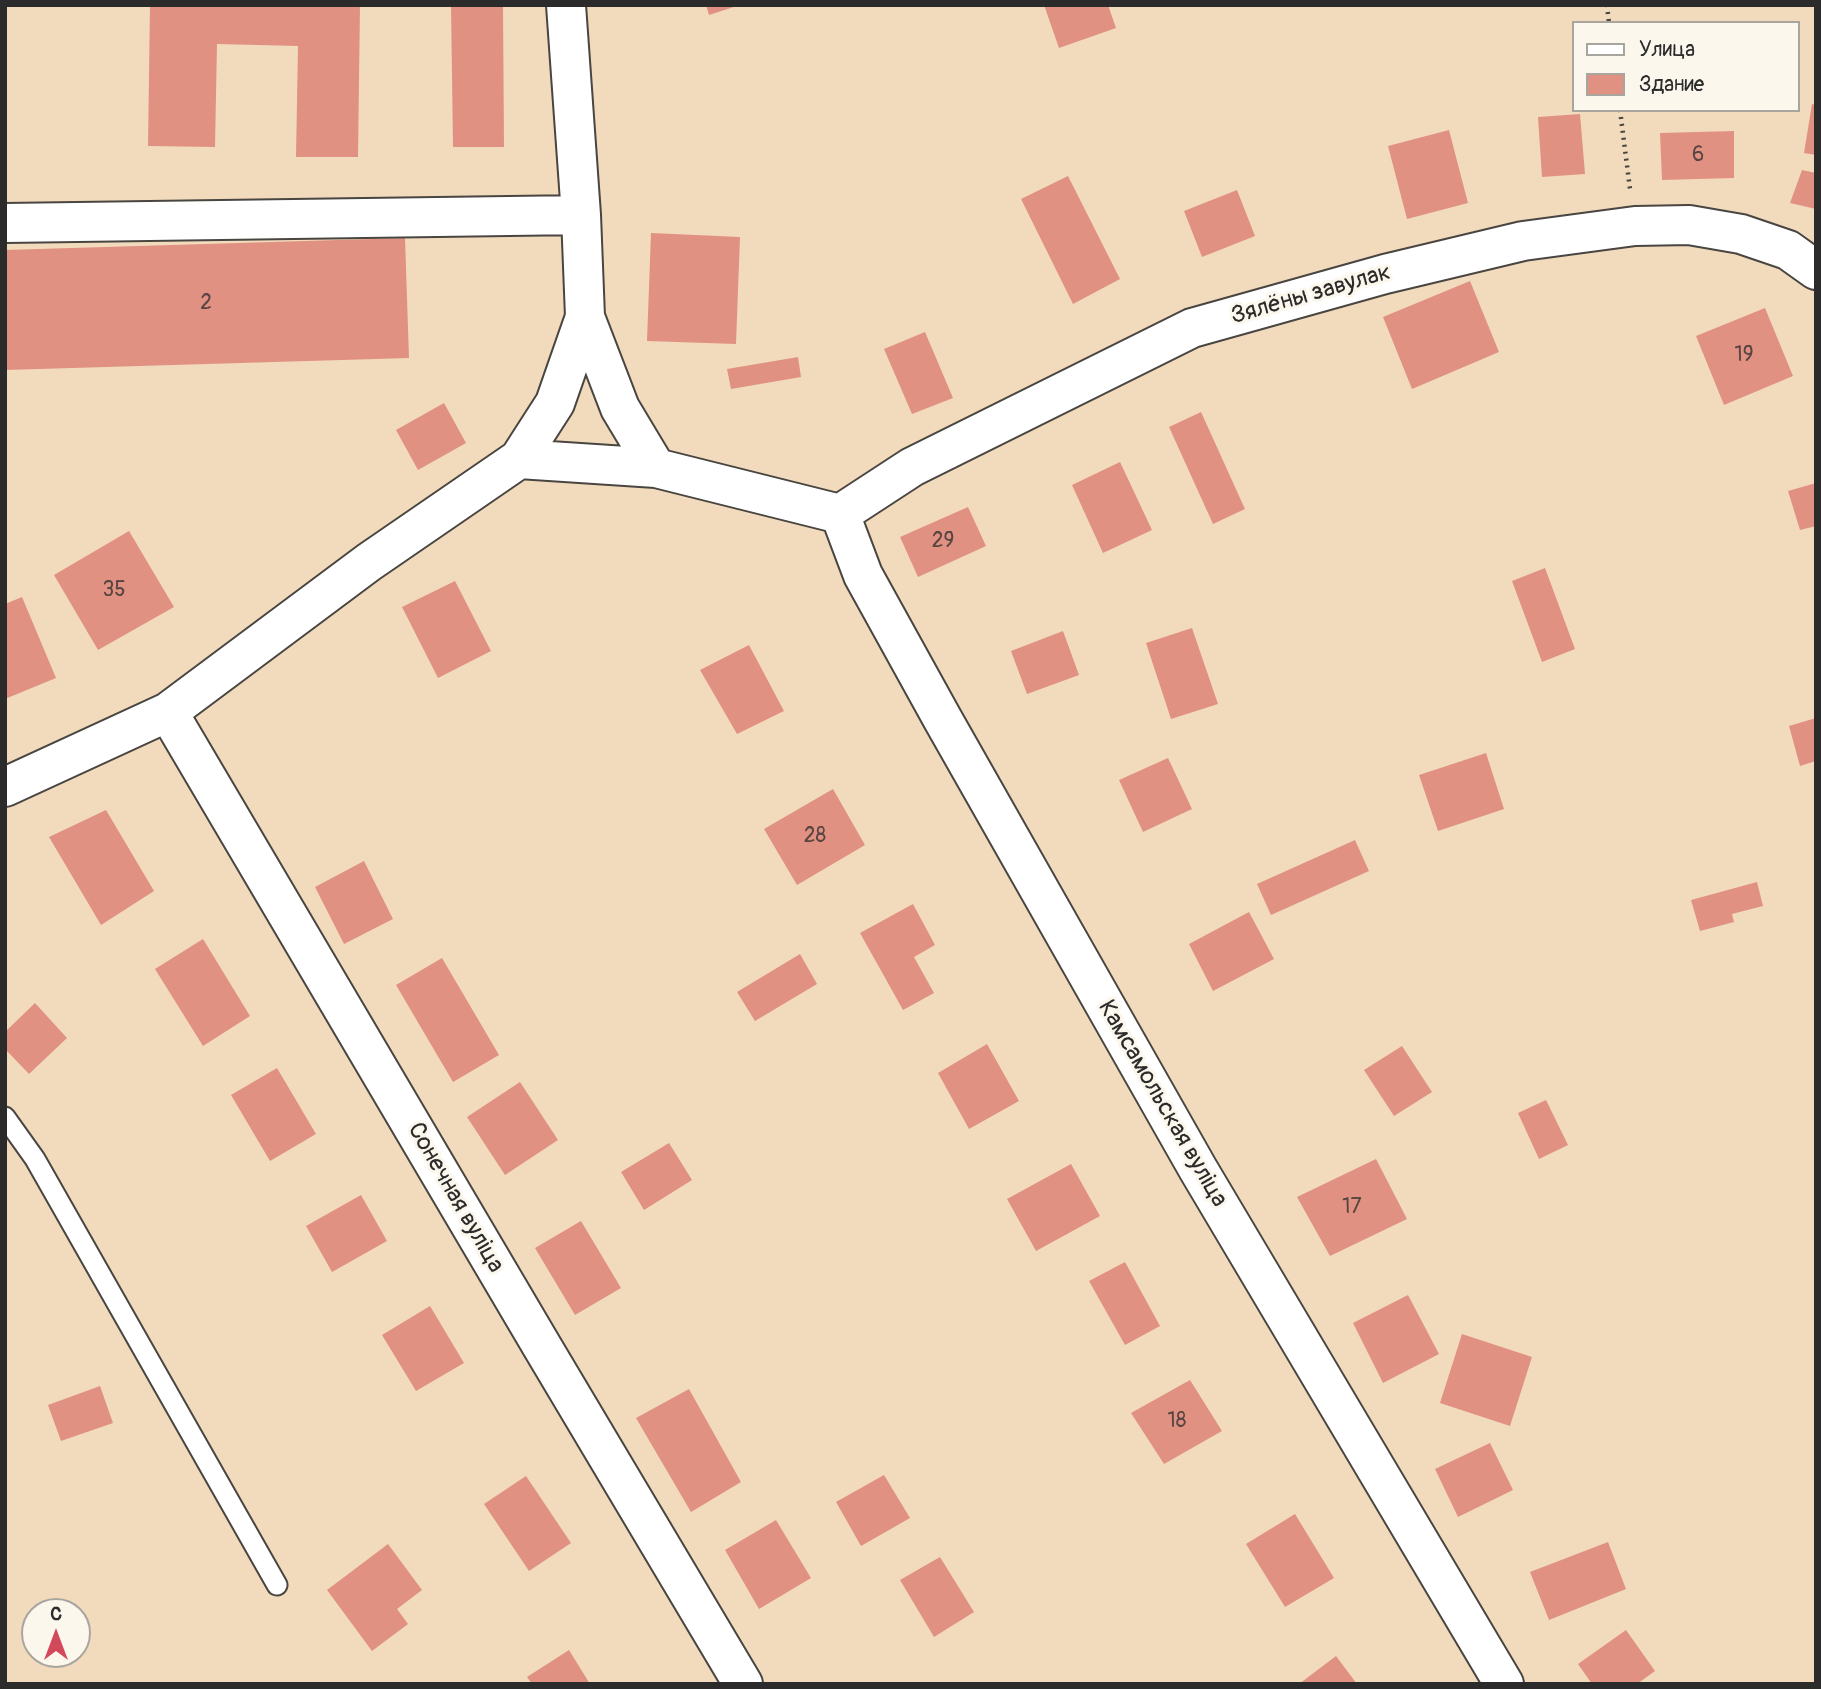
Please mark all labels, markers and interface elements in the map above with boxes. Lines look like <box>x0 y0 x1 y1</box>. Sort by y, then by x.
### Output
legend <box>1573 21 1800 112</box>
text: Улица <box>1639 36 1695 63</box>
text: Здание <box>1639 71 1704 98</box>
house number: 6 <box>1692 143 1704 169</box>
street label: Зялёны завулак <box>1228 258 1394 332</box>
house number: 2 <box>200 291 212 317</box>
house number: 19 <box>1734 343 1754 369</box>
house number: 29 <box>932 529 954 555</box>
house number: 35 <box>102 578 126 604</box>
house number: 28 <box>804 824 826 850</box>
street label: Камсамольская вуліца <box>1091 996 1233 1212</box>
street label: Сонечная вуліца <box>400 1118 510 1278</box>
house number: 17 <box>1342 1195 1362 1221</box>
house number: 18 <box>1168 1409 1186 1435</box>
north arrow <box>21 1598 91 1668</box>
text: С <box>50 1602 62 1626</box>

